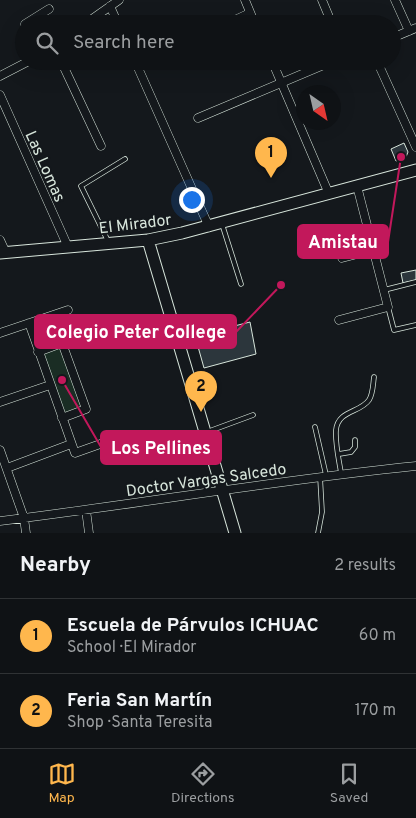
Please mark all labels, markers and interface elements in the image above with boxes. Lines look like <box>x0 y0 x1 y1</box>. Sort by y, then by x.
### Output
search box <box>15 15 401 70</box>
icon: search <box>33 29 61 57</box>
text: Search here <box>73 31 175 55</box>
north arrow <box>296 85 341 130</box>
street label: Las Lomas <box>20 128 69 206</box>
pin: 1 <box>255 137 287 178</box>
your location <box>179 187 205 213</box>
street label: El Mirador <box>98 211 173 239</box>
callout: Amistau <box>298 225 388 258</box>
text: Amistau <box>308 232 378 255</box>
callout: Colegio Peter College <box>35 315 236 348</box>
text: Colegio Peter College <box>46 322 226 345</box>
pin: 2 <box>185 371 217 412</box>
callout: Los Pellines <box>101 431 221 464</box>
text: Los Pellines <box>111 438 211 461</box>
street label: Doctor Vargas Salcedo <box>125 460 288 502</box>
text: Nearby <box>20 552 91 579</box>
text: 2 results <box>334 556 396 576</box>
text: Escuela de Párvulos ICHUAC <box>67 614 319 638</box>
text: 1 <box>33 626 39 646</box>
text: 60 m <box>359 626 396 646</box>
text: School · El Mirador <box>67 638 196 658</box>
text: Feria San Martín <box>67 689 212 713</box>
text: 2 <box>31 701 41 721</box>
text: 170 m <box>355 701 396 721</box>
text: Shop · Santa Teresita <box>67 713 212 733</box>
tab: Map <box>48 760 76 807</box>
tab: Directions <box>171 760 235 807</box>
tab: Saved <box>330 760 368 807</box>

